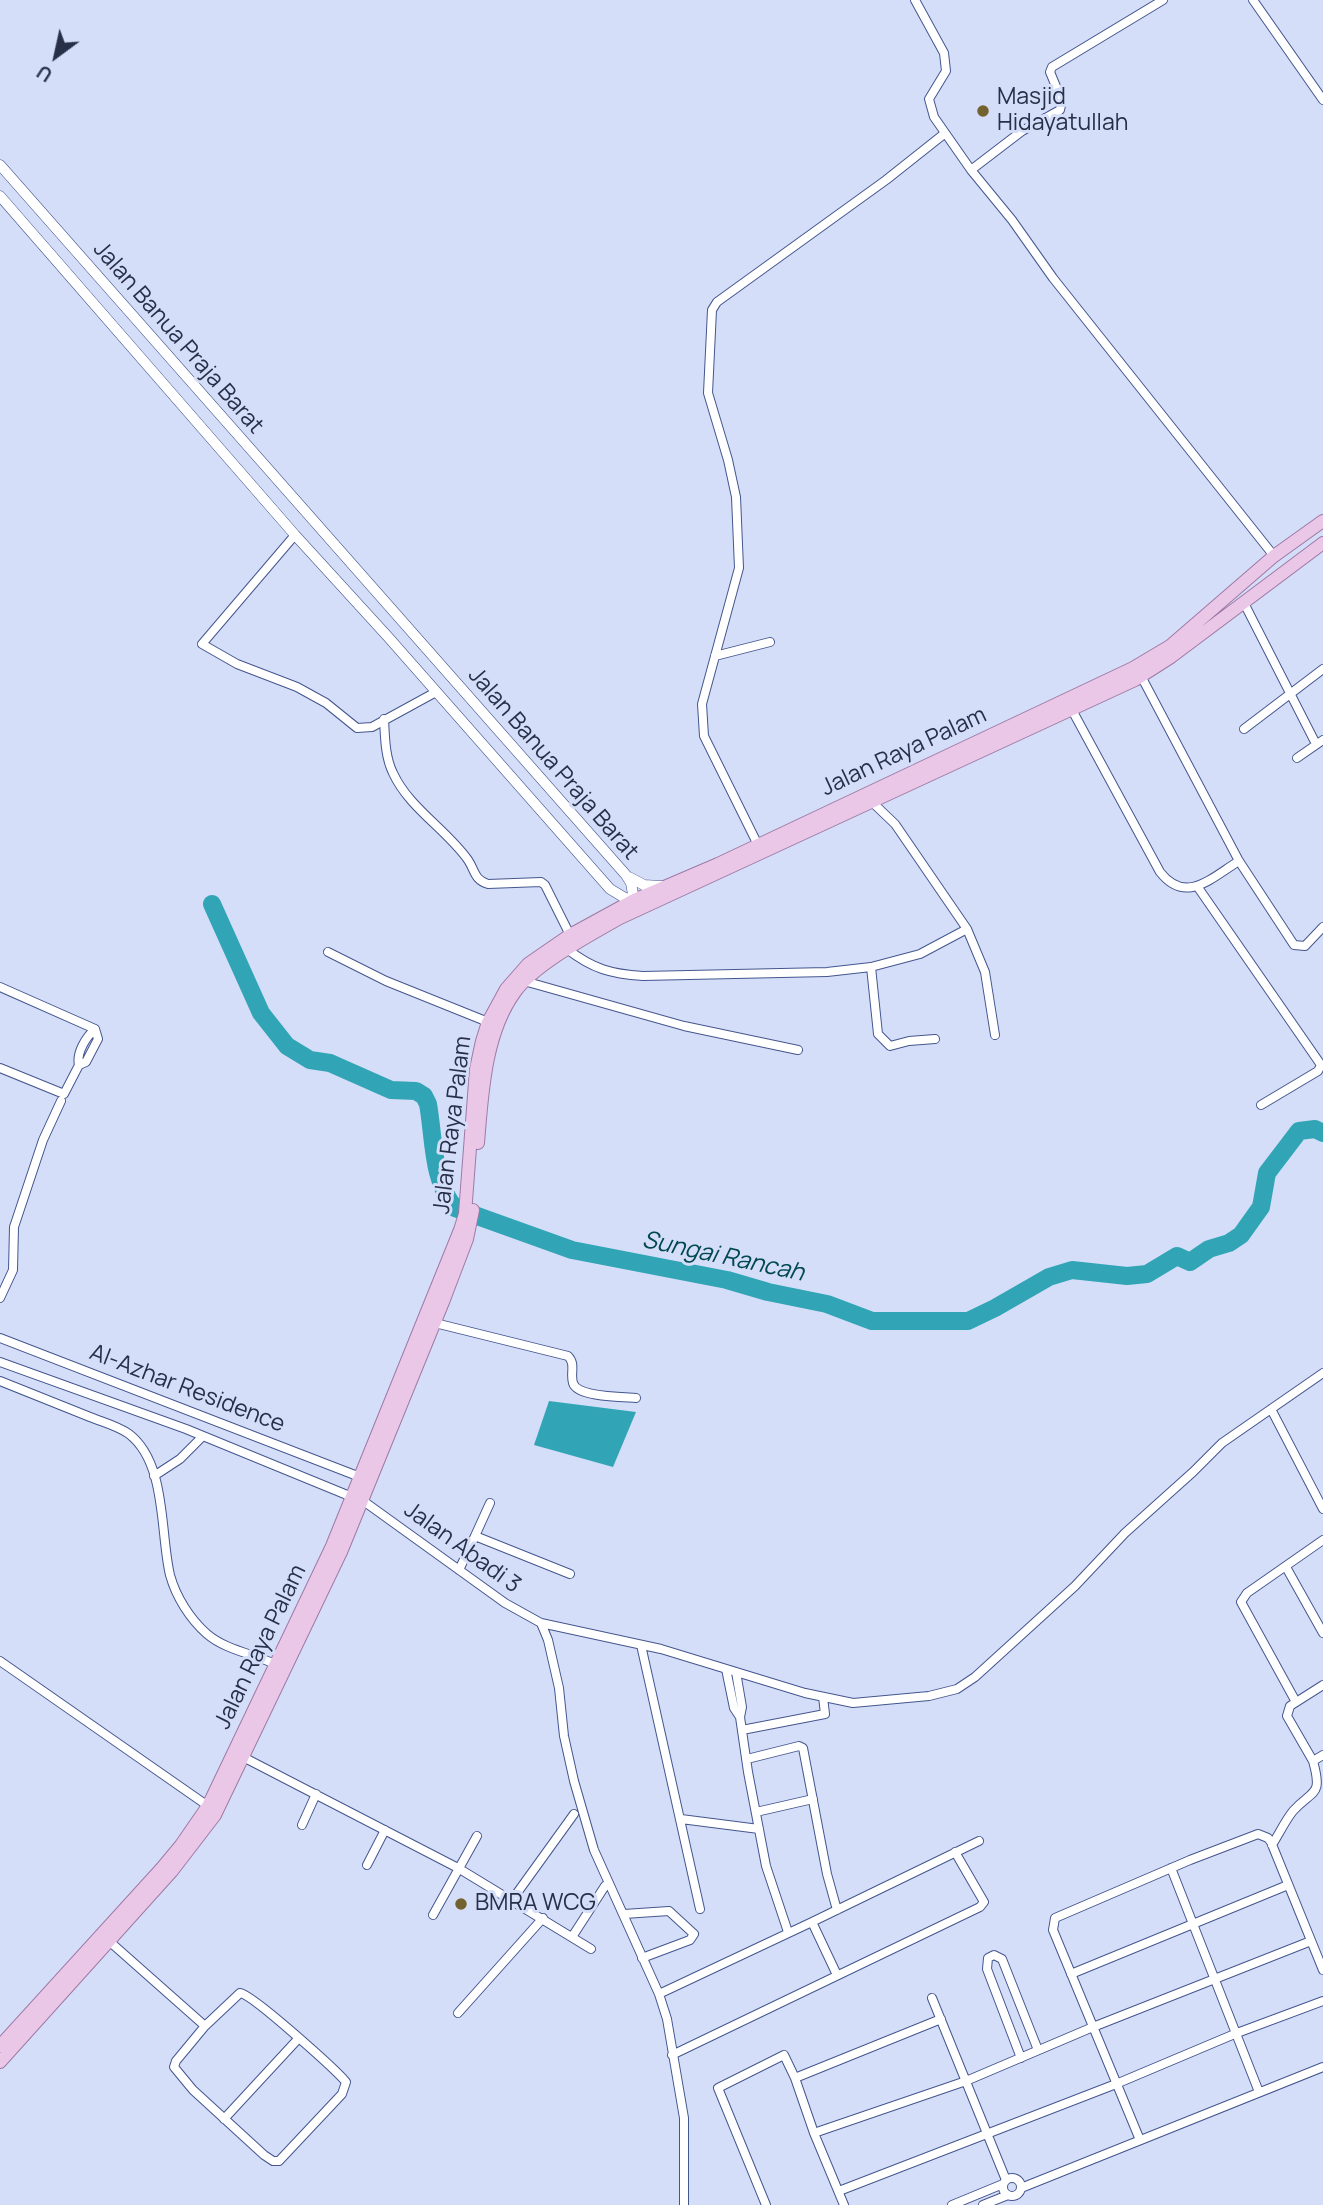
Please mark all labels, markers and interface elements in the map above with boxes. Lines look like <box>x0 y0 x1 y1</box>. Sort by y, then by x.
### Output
north arrow <box>21 21 91 91</box>
text: U <box>32 59 57 88</box>
place label: Masjid Hidayatullah <box>997 84 1128 138</box>
marker: Masjid Hidayatullah <box>975 103 991 119</box>
street label: Jalan Banua Praja Barat <box>87 236 269 440</box>
street label: Jalan Banua Praja Barat <box>462 662 644 866</box>
street label: Jalan Raya Palam <box>817 702 991 802</box>
street label: Jalan Raya Palam <box>428 1034 478 1216</box>
water label: Sungai Rancah <box>639 1226 807 1288</box>
street label: Al-Azhar Residence <box>86 1339 288 1439</box>
street label: Jalan Abadi 3 <box>398 1497 526 1599</box>
street label: Jalan Raya Palam <box>209 1560 313 1734</box>
place label: BMRA WCG <box>475 1890 596 1918</box>
marker: BMRA WCG <box>453 1896 469 1912</box>

